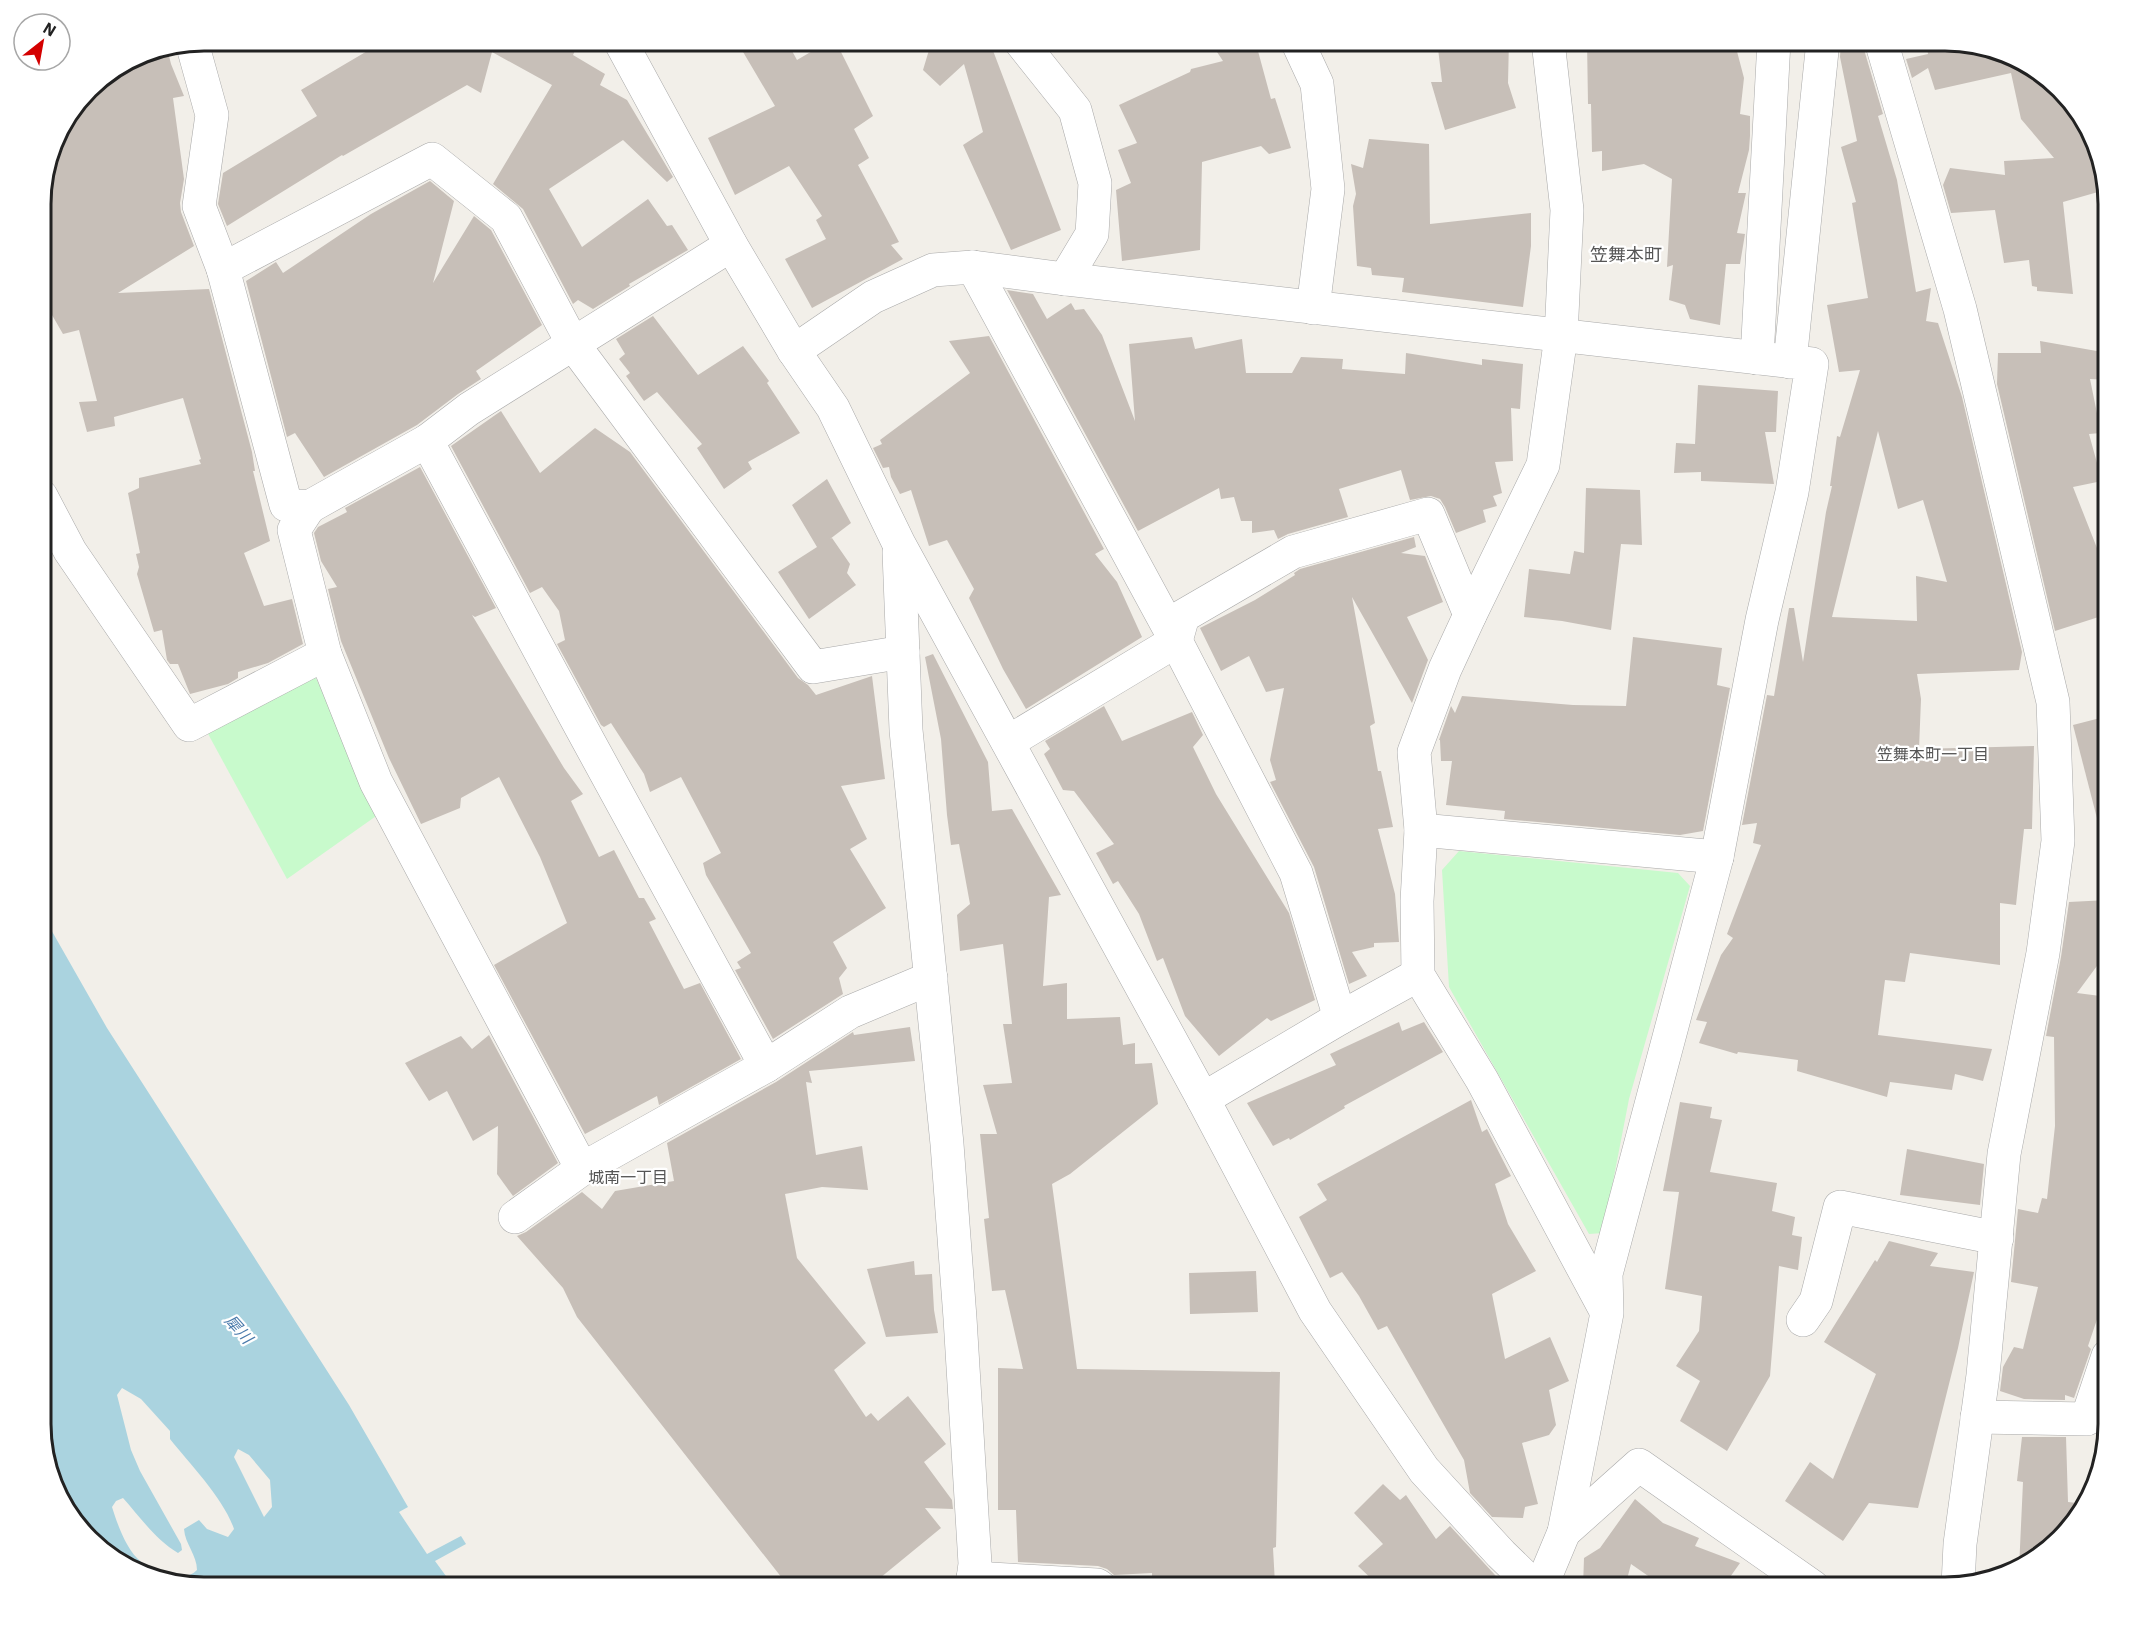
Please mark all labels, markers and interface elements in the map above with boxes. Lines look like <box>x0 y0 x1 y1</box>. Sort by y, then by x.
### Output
north arrow <box>12 12 72 72</box>
text: N <box>40 18 60 41</box>
district label: 笠舞本町 <box>1590 243 1662 266</box>
district label: 笠舞本町一丁目 <box>1877 744 1989 764</box>
district label: 城南一丁目 <box>588 1167 668 1187</box>
water label: 犀川 <box>221 1310 258 1349</box>

